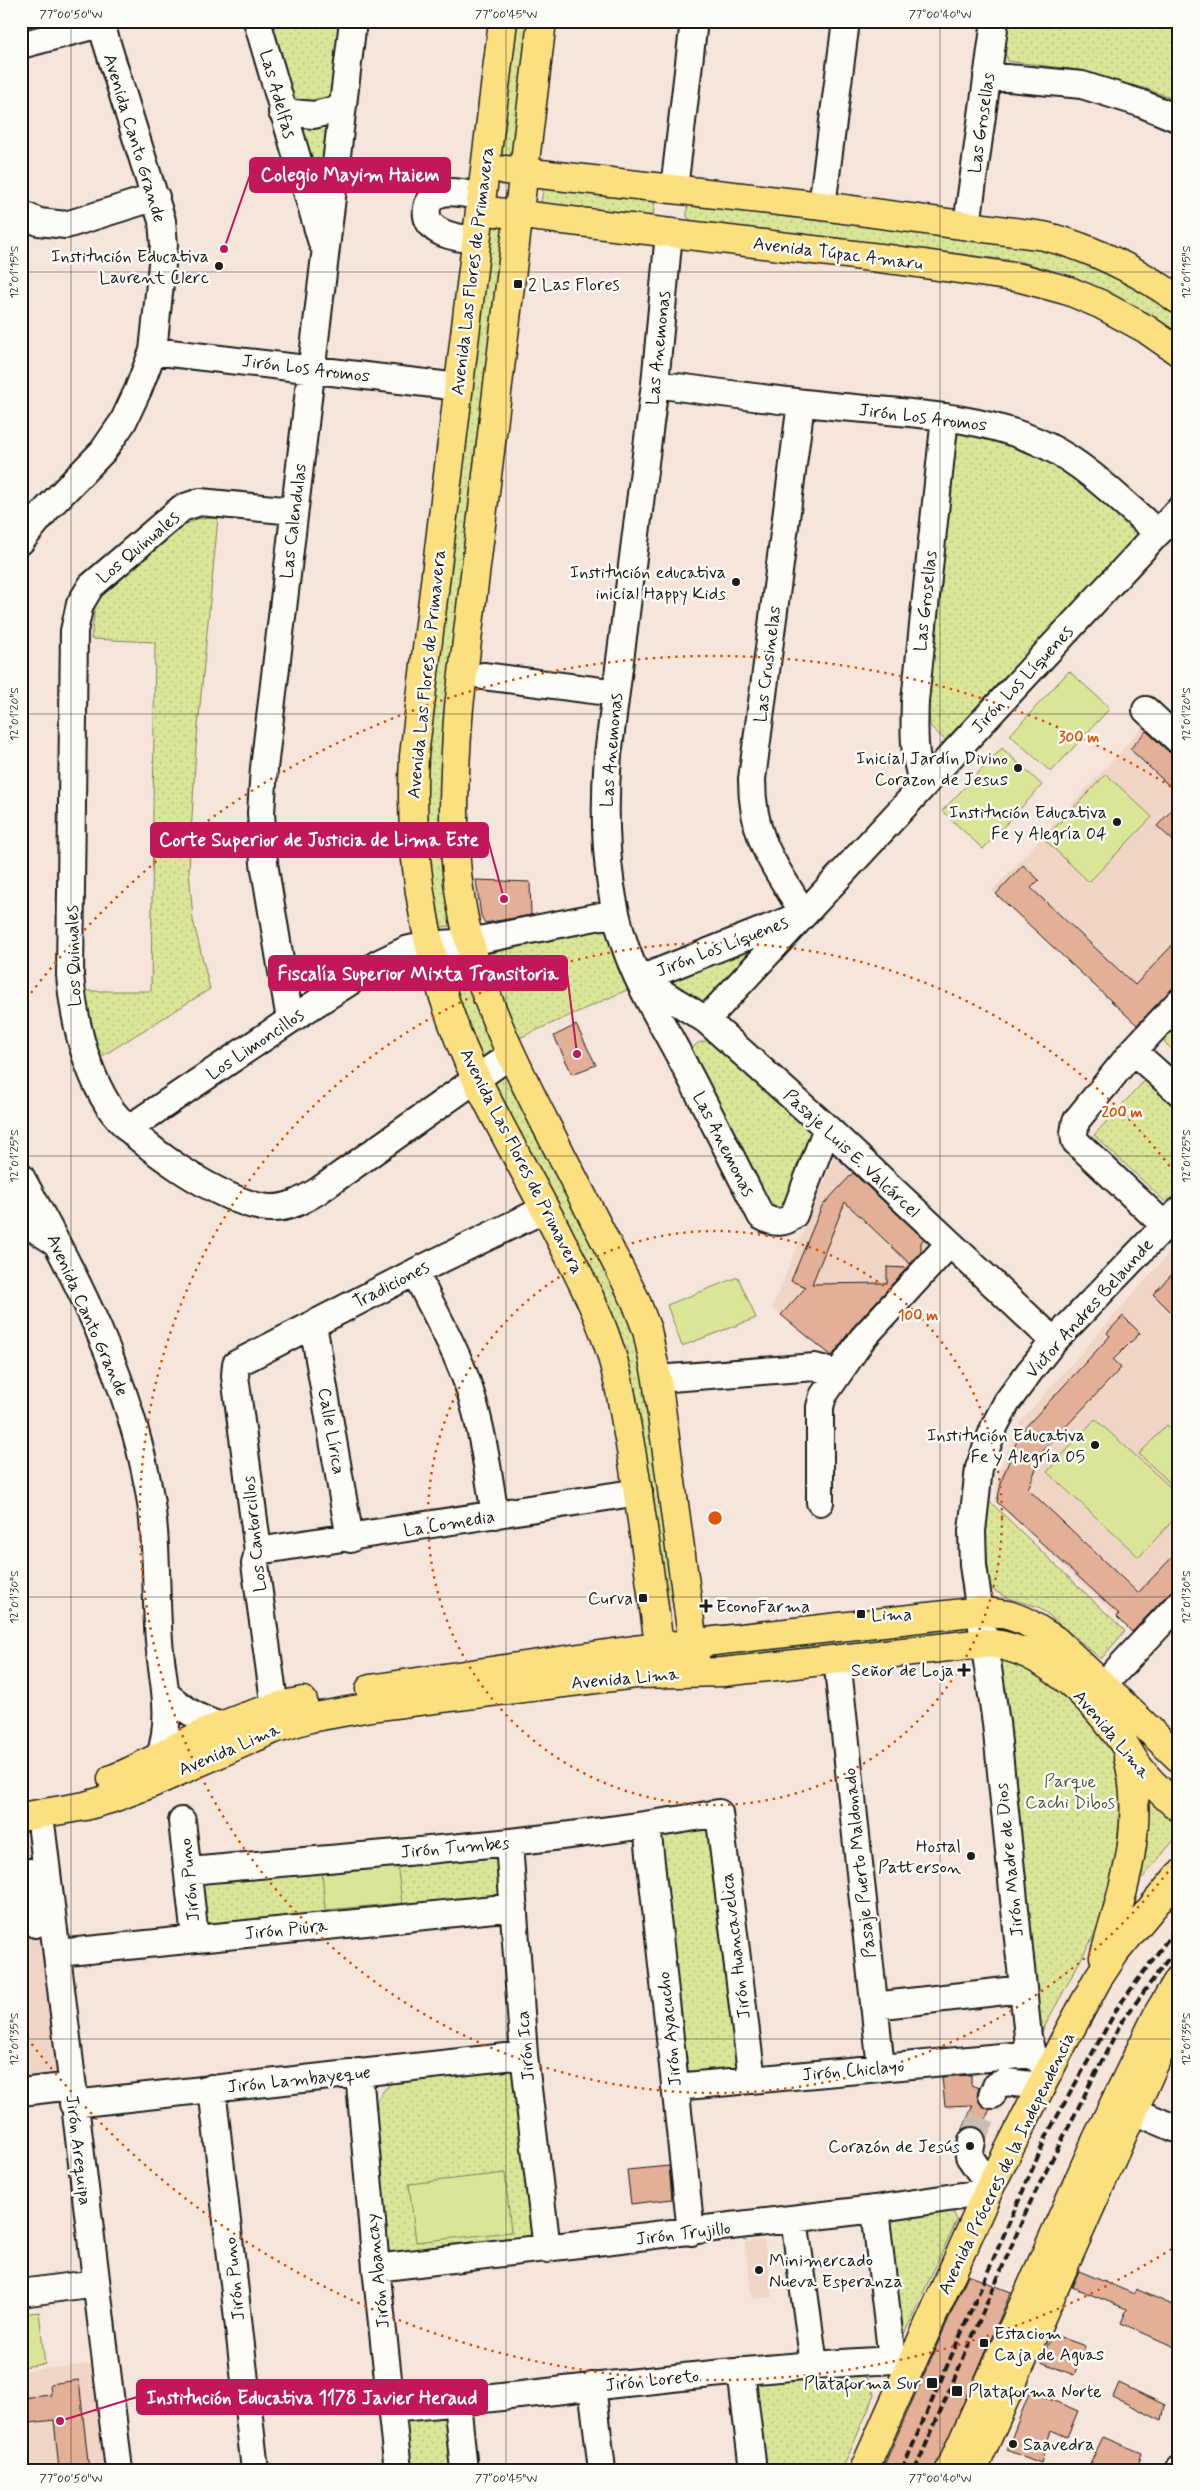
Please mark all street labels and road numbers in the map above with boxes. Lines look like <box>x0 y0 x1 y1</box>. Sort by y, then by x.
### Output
street label: Las Adelfas <box>253 47 301 141</box>
street label: Avenida Canto Grande <box>97 51 171 226</box>
street label: Las Grosellas <box>963 71 1001 175</box>
street label: Avenida Las Flores de Primavera <box>446 146 500 397</box>
street label: Avenida Túpac Amaru <box>752 232 924 276</box>
street label: Las Anemonas <box>641 290 677 406</box>
street label: Jirón Los Aromos <box>241 349 371 389</box>
street label: Jirón Los Aromos <box>858 398 988 438</box>
street label: Las Calendulas <box>275 462 313 580</box>
street label: Los Quinuales <box>92 506 185 590</box>
street label: Avenida Las Flores de Primavera <box>402 549 452 800</box>
street label: Las Grosellas <box>909 549 943 653</box>
street label: Las Crusinelas <box>749 604 787 724</box>
street label: Jirón Los Líquenes <box>966 620 1079 739</box>
street label: Las Anemonas <box>595 692 629 808</box>
street label: Los Quinuales <box>60 905 88 1007</box>
street label: Jirón Los Líquenes <box>653 911 792 983</box>
street label: Los Limoncillos <box>202 1003 309 1086</box>
street label: Avenida Las Flores de Primavera <box>454 1045 589 1278</box>
street label: Pasaje Luis E. Valcárcel <box>778 1084 925 1223</box>
street label: Las Anemonas <box>686 1088 760 1201</box>
street label: Avenida Canto Grande <box>40 1231 134 1400</box>
street label: Victor Andres Belaunde <box>1020 1233 1159 1384</box>
street label: Tradiciones <box>349 1255 434 1314</box>
street label: Calle Lírica <box>312 1386 350 1476</box>
street label: Los Cantorcillos <box>237 1475 273 1593</box>
street label: La Comedia <box>402 1505 497 1543</box>
street label: Avenida Lima <box>570 1662 680 1696</box>
street label: Avenida Lima <box>1067 1685 1155 1784</box>
street label: Avenida Lima <box>175 1718 284 1782</box>
street label: Pasaje Puerto Maldonado <box>838 1767 882 1959</box>
street label: Jirón Madre de Dios <box>990 1782 1030 1938</box>
street label: Jirón Tumbes <box>400 1831 511 1865</box>
street label: Jirón Puno <box>174 1837 206 1923</box>
street label: Jirón Huancavelica <box>715 1871 757 2020</box>
street label: Jirón Piura <box>243 1914 329 1946</box>
street label: Jirón Ayacucho <box>652 1970 688 2087</box>
street label: Jirón Ica <box>511 2010 541 2082</box>
street label: Avenida Próceres de la Independencia <box>933 2028 1081 2299</box>
street label: Jirón Chiclayo <box>801 2055 905 2087</box>
street label: Jirón Lambayeque <box>226 2061 372 2099</box>
street label: Jirón Arequipa <box>59 2093 97 2207</box>
street label: Jirón Abancay <box>360 2212 396 2330</box>
street label: Jirón Trujillo <box>634 2216 732 2252</box>
street label: Jirón Puno <box>219 2236 251 2322</box>
street label: Jirón Loreto <box>604 2364 700 2398</box>

